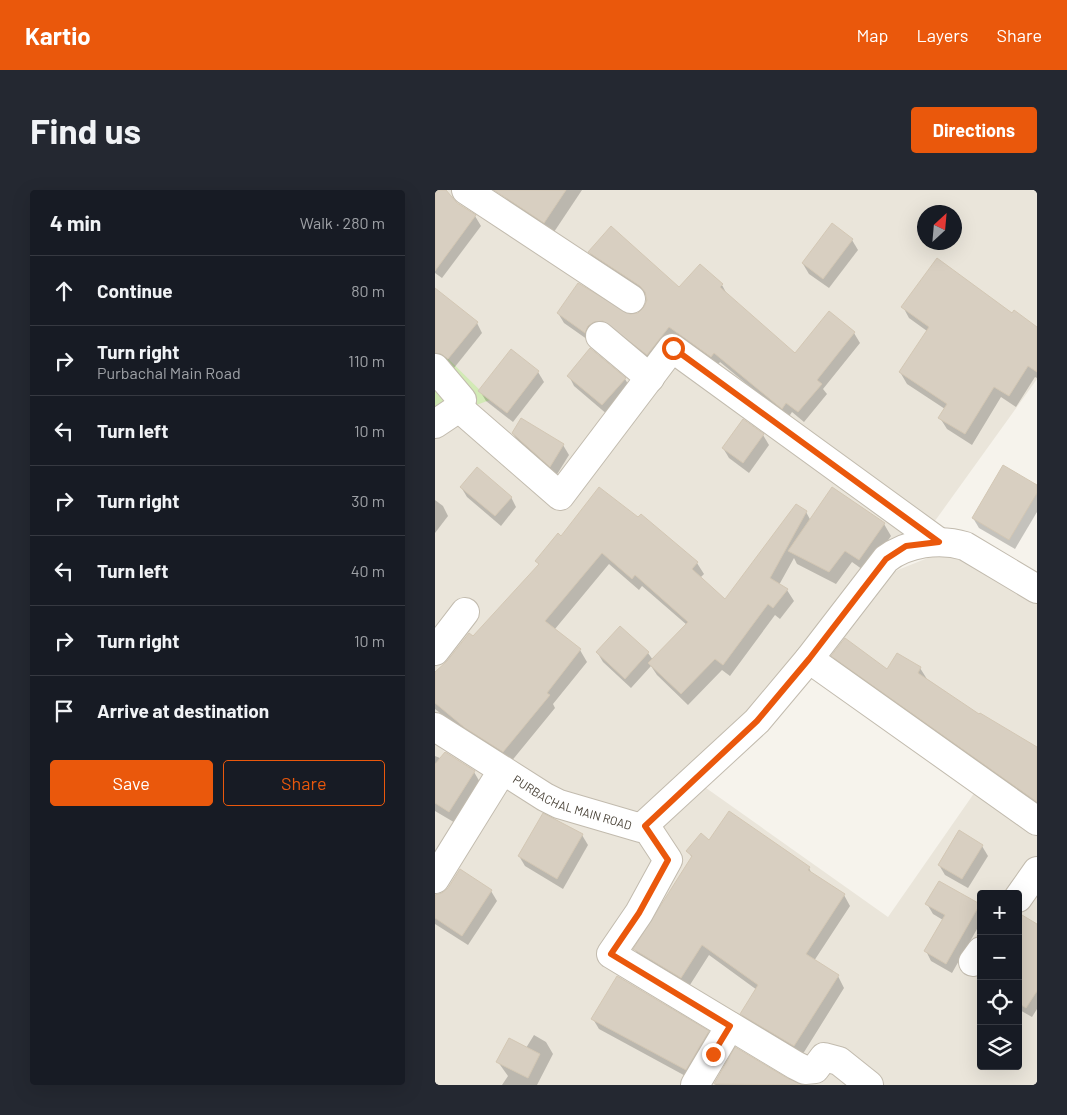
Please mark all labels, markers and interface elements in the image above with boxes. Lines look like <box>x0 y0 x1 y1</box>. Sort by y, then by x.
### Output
text: Kartio <box>25 21 91 50</box>
text: Map <box>856 24 888 46</box>
text: Layers <box>916 24 969 46</box>
text: Share <box>997 24 1042 46</box>
button: Directions <box>911 107 1037 153</box>
text: Find us <box>30 109 141 151</box>
north arrow <box>917 205 962 250</box>
text: 4 min <box>50 210 101 235</box>
text: Walk · 280 m <box>300 213 385 232</box>
icon: ahead <box>50 277 78 305</box>
text: Continue <box>97 279 173 302</box>
text: 80 m <box>351 281 385 300</box>
route start <box>662 337 685 360</box>
text: Turn right <box>97 340 179 363</box>
icon: right <box>50 347 78 375</box>
text: 110 m <box>348 351 385 370</box>
text: Purbachal Main Road <box>97 363 241 382</box>
icon: left <box>50 417 78 445</box>
text: Turn left <box>97 419 168 442</box>
text: 10 m <box>354 421 385 440</box>
icon: right <box>50 487 78 515</box>
text: Turn right <box>97 489 179 512</box>
text: 30 m <box>351 491 385 510</box>
icon: left <box>50 557 78 585</box>
text: Turn left <box>97 559 168 582</box>
text: 40 m <box>351 561 385 580</box>
icon: right <box>50 627 78 655</box>
text: Turn right <box>97 629 179 652</box>
text: 10 m <box>354 631 385 650</box>
icon: arrive <box>50 697 78 725</box>
text: Arrive at destination <box>97 699 269 722</box>
button: Save <box>50 760 213 806</box>
button: Share <box>223 760 385 806</box>
street label: PURBACHAL MAIN ROAD <box>511 772 634 832</box>
map controls <box>977 890 1022 1070</box>
button: + <box>977 890 1022 935</box>
button: − <box>977 935 1022 980</box>
button: locate <box>977 980 1022 1025</box>
button: layers <box>977 1025 1022 1070</box>
route end <box>702 1043 725 1066</box>

